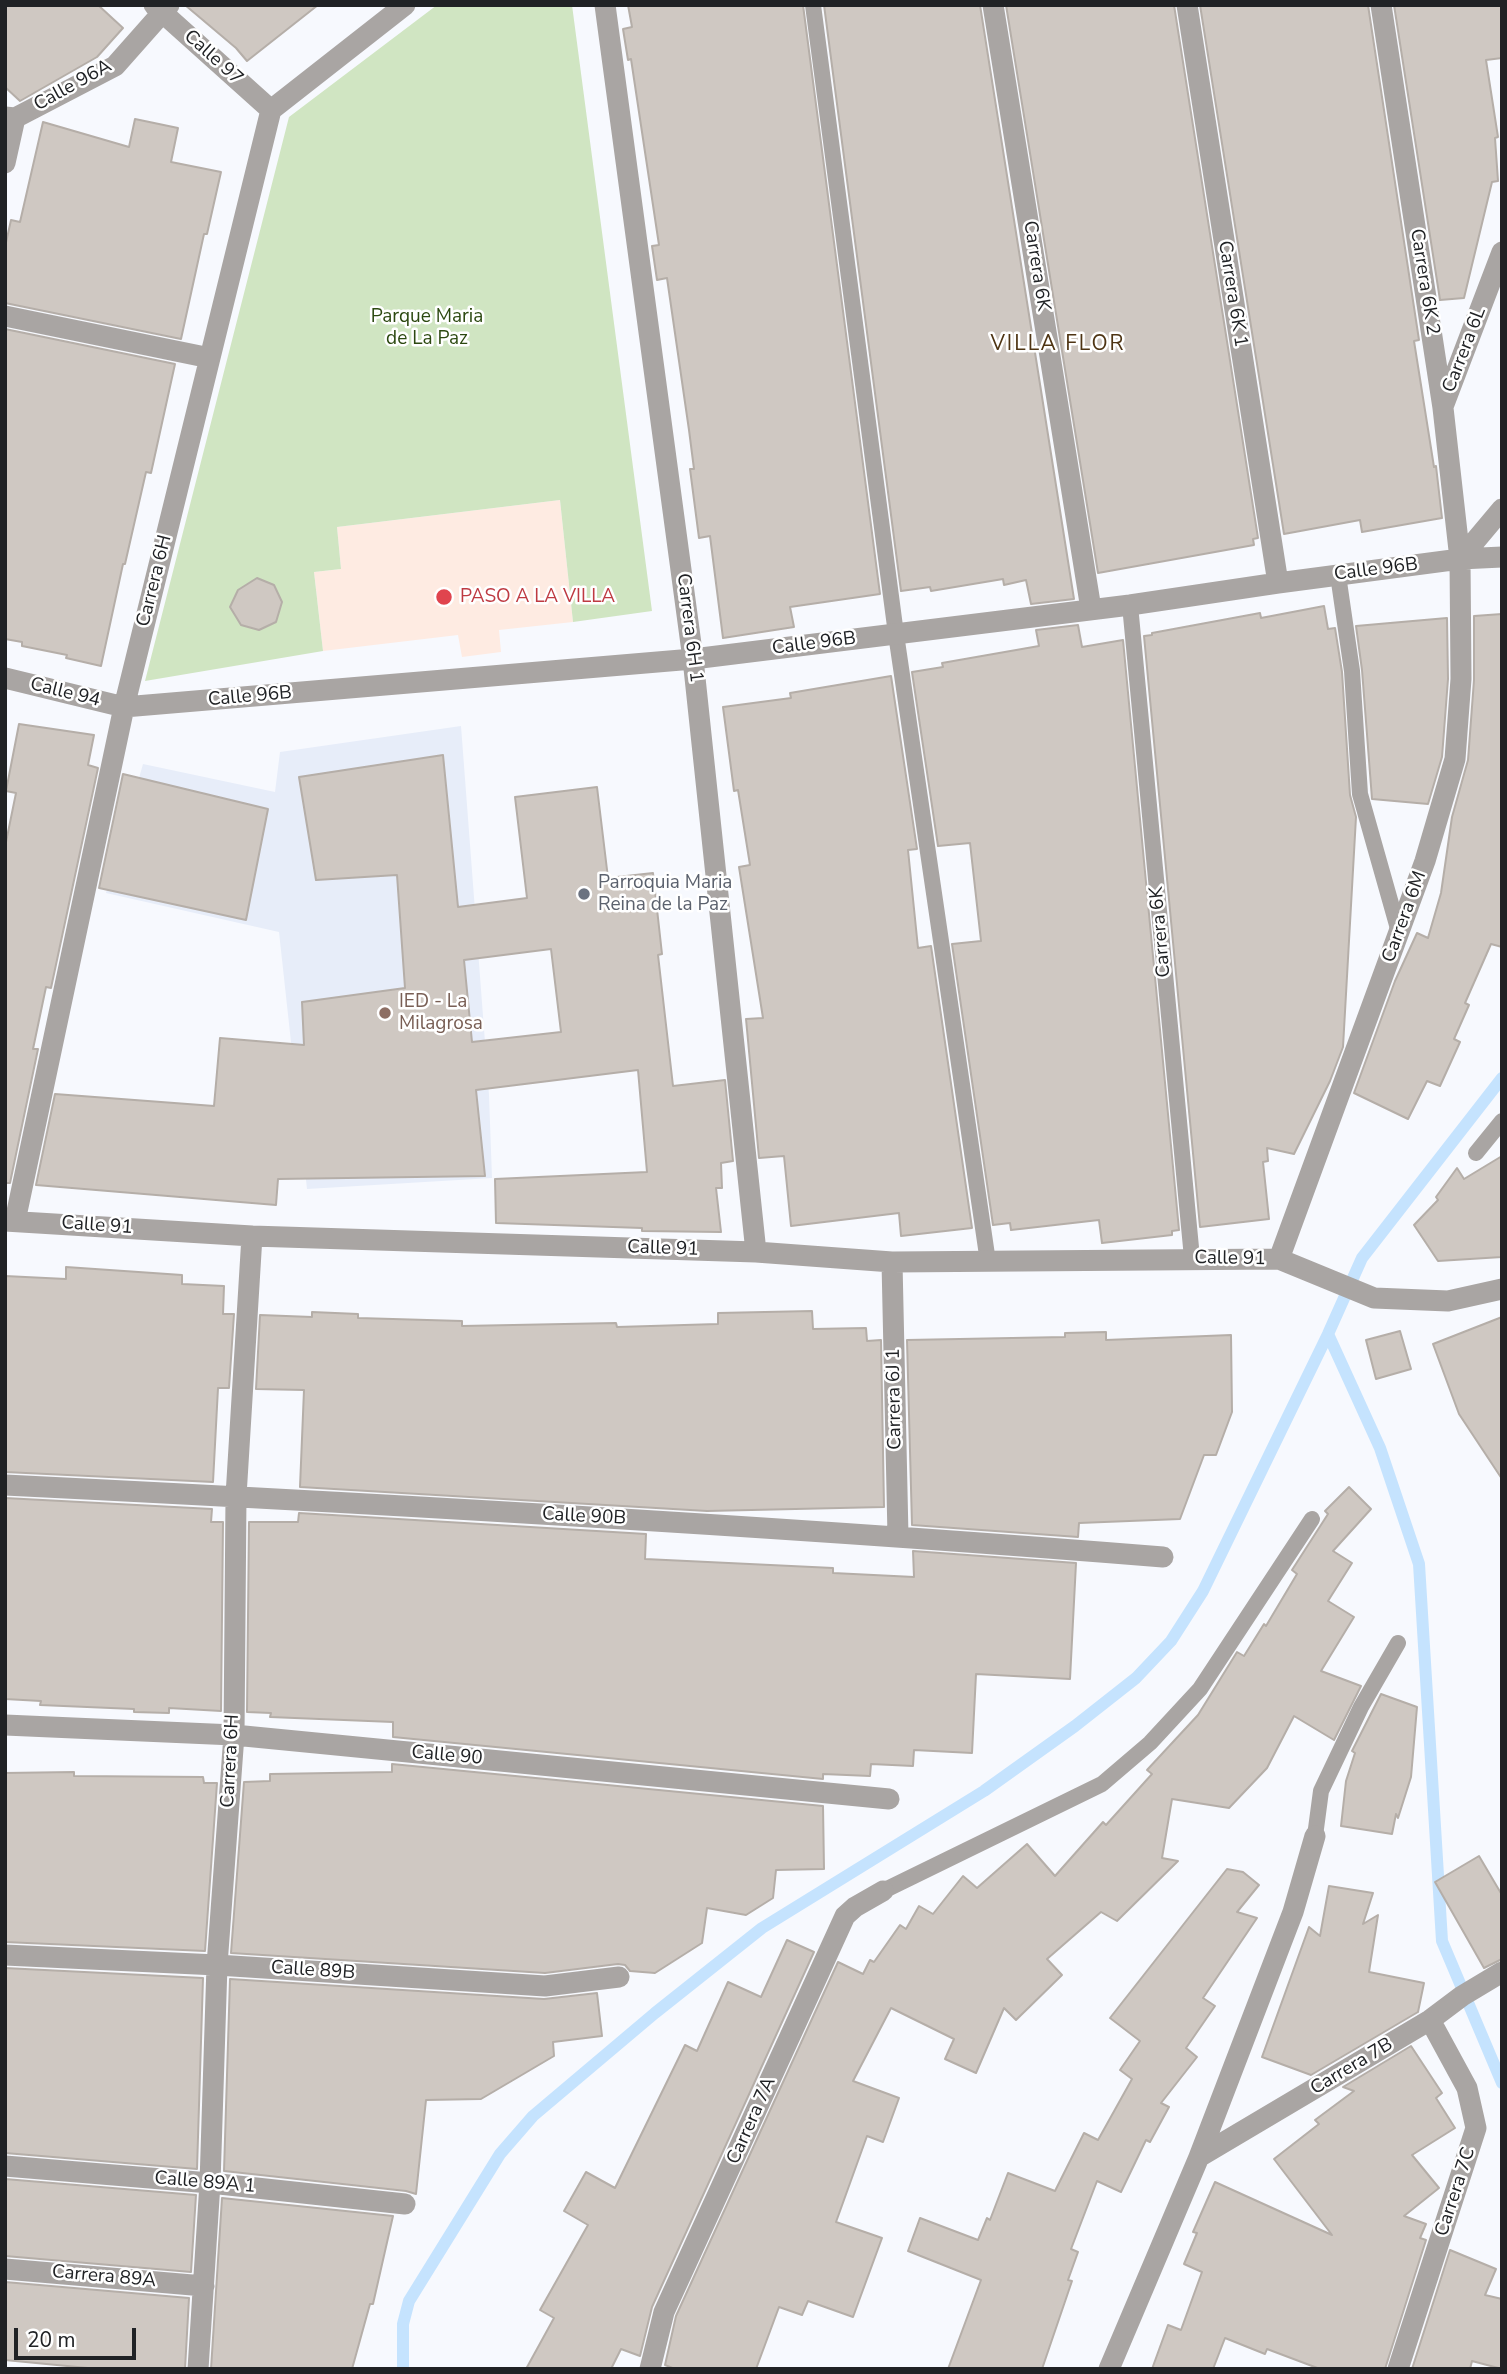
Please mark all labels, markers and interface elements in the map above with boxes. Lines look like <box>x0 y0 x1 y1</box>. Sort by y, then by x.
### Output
street label: Calle 97 <box>179 26 247 90</box>
street label: Calle 96A <box>30 55 116 117</box>
street label: Carrera 6K <box>1018 219 1054 313</box>
street label: Carrera 6K 2 <box>1404 227 1444 337</box>
street label: Carrera 6K 1 <box>1212 239 1252 349</box>
street label: Carrera 6L <box>1438 304 1492 396</box>
park label: Parque Maria de La Paz <box>371 306 483 350</box>
district label: VILLA FLOR <box>992 332 1124 358</box>
street label: Carrera 6H <box>133 533 177 629</box>
street label: Calle 96B <box>1333 554 1419 586</box>
street label: Carrera 6H 1 <box>671 572 707 684</box>
place label: PASO A LA VILLA <box>460 586 615 608</box>
marker: PASO A LA VILLA <box>434 587 454 607</box>
street label: Calle 96B <box>771 628 857 660</box>
street label: Calle 94 <box>28 673 102 713</box>
street label: Calle 96B <box>207 682 293 712</box>
street label: Carrera 6M <box>1378 868 1432 966</box>
place label: Parroquia Maria Reina de la Paz <box>598 872 732 916</box>
marker: Parroquia Maria Reina de la Paz <box>576 886 592 902</box>
street label: Carrera 6K <box>1146 886 1176 978</box>
place label: IED - La Milagrosa <box>399 991 483 1035</box>
marker: IED - La Milagrosa <box>377 1005 393 1021</box>
street label: Calle 91 <box>61 1212 133 1240</box>
street label: Calle 91 <box>627 1236 699 1262</box>
street label: Calle 91 <box>1194 1247 1266 1271</box>
street label: Carrera 6J 1 <box>883 1348 907 1450</box>
street label: Calle 90B <box>541 1503 627 1531</box>
street label: Carrera 6H <box>217 1714 245 1808</box>
street label: Calle 90 <box>410 1742 484 1770</box>
street label: Calle 89B <box>270 1957 356 1985</box>
street label: Carrera 7B <box>1307 2034 1397 2100</box>
street label: Carrera 7A <box>723 2074 781 2168</box>
street label: Carrera 7C <box>1431 2145 1481 2239</box>
street label: Calle 89A 1 <box>153 2167 257 2199</box>
street label: Carrera 89A <box>51 2261 157 2293</box>
scale bar <box>18 2314 140 2358</box>
text: 20 m <box>27 2326 76 2354</box>

